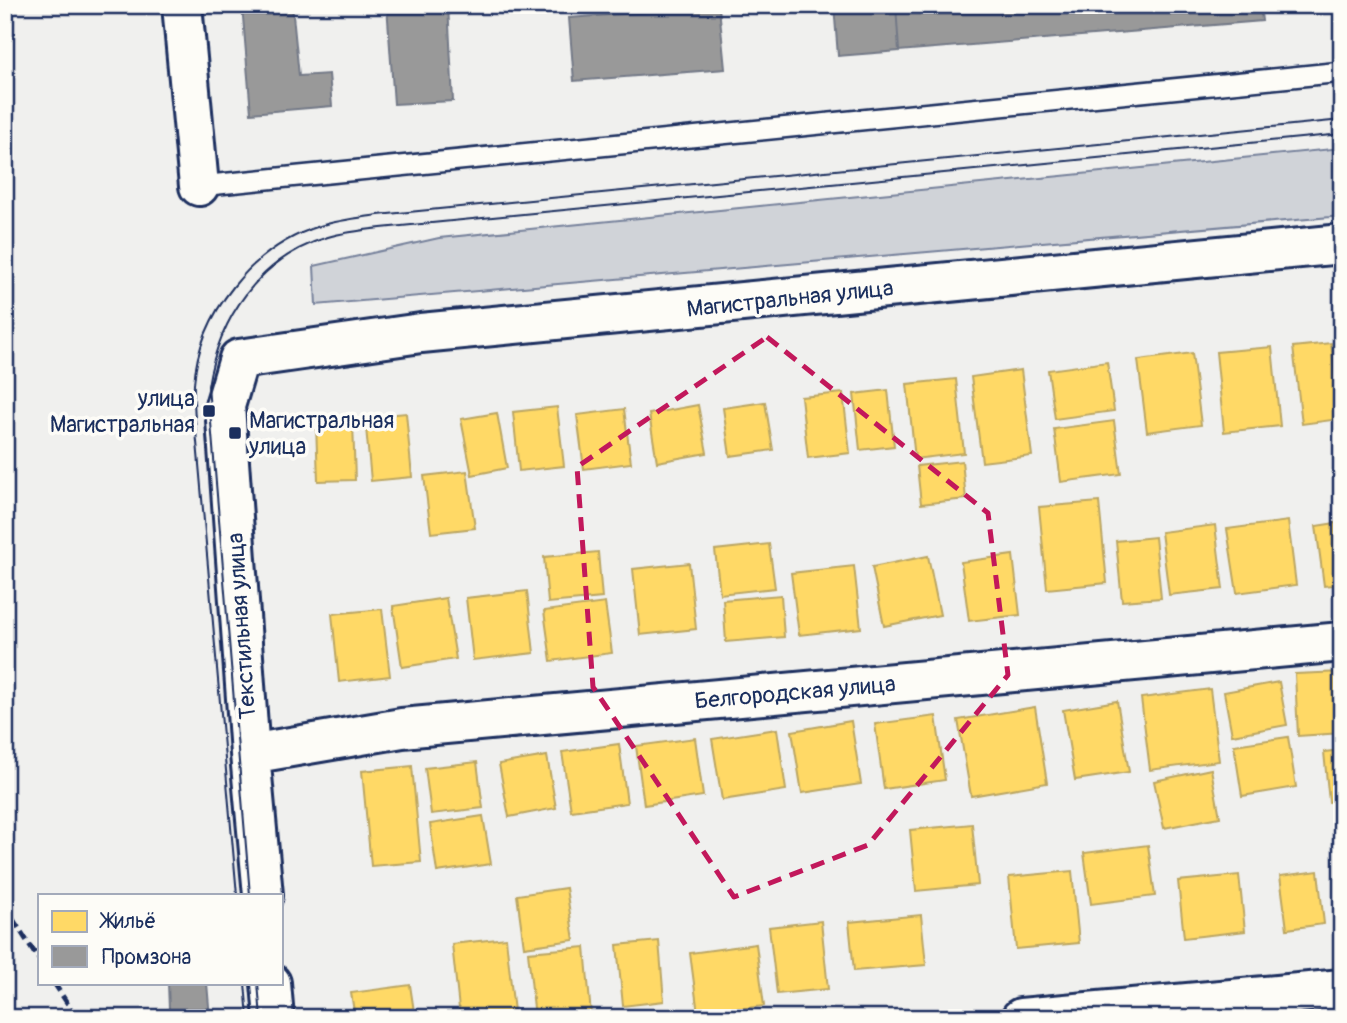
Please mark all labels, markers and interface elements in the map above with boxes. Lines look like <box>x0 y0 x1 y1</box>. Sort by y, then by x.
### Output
street label: Магистральная улица <box>685 273 895 324</box>
place label: улица Магистральная <box>50 384 195 439</box>
marker: улица Магистральная <box>201 403 217 419</box>
place label: Магистральная улица <box>248 406 394 461</box>
marker: Магистральная улица <box>227 425 243 441</box>
street label: Текстильная улица <box>221 532 262 720</box>
street label: Белгородская улица <box>693 669 897 716</box>
legend <box>38 894 284 984</box>
text: Жильё <box>99 908 156 935</box>
text: Промзона <box>102 944 191 971</box>

